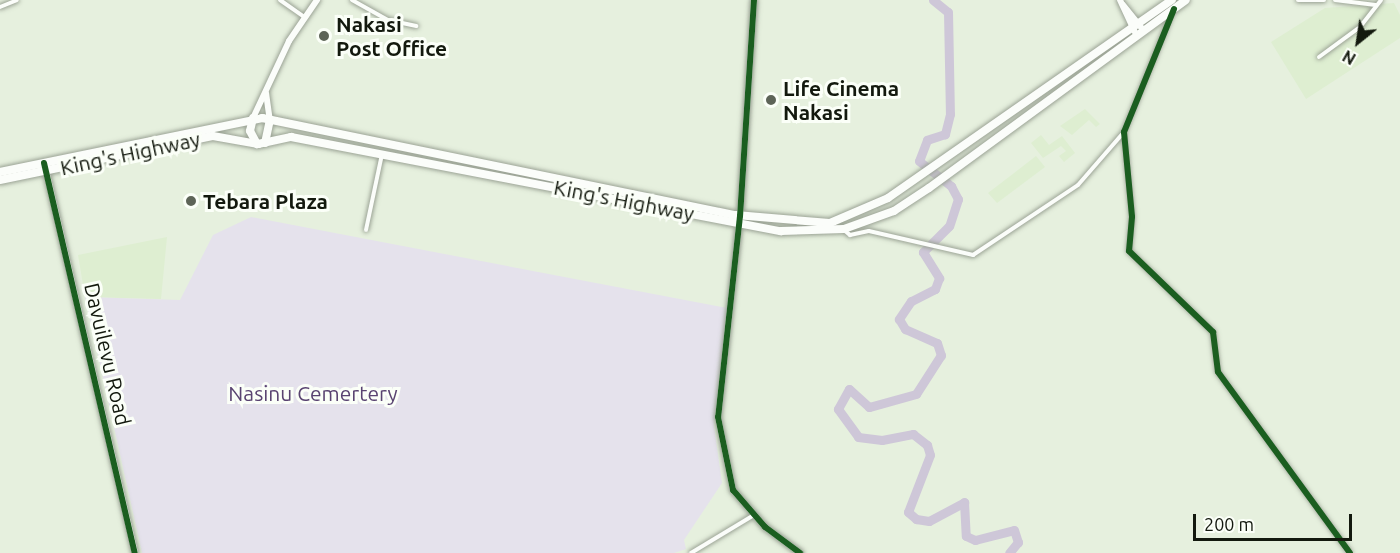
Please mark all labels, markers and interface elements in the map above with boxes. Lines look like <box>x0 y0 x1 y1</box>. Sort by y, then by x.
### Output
place label: Nakasi Post Office <box>336 11 447 61</box>
north arrow <box>1328 12 1388 72</box>
marker: Nakasi Post Office <box>317 29 331 43</box>
text: N <box>1339 47 1359 68</box>
place label: Life Cinema Nakasi <box>783 75 899 125</box>
marker: Life Cinema Nakasi <box>764 93 778 107</box>
street label: King's Highway <box>58 126 202 180</box>
street label: King's Highway <box>552 174 696 226</box>
place label: Tebara Plaza <box>203 188 328 214</box>
marker: Tebara Plaza <box>184 194 198 208</box>
street label: Davuilevu Road <box>79 280 137 428</box>
park label: Nasinu Cemertery <box>228 380 398 406</box>
scale bar <box>1196 502 1355 540</box>
text: 200 m <box>1204 514 1254 534</box>

